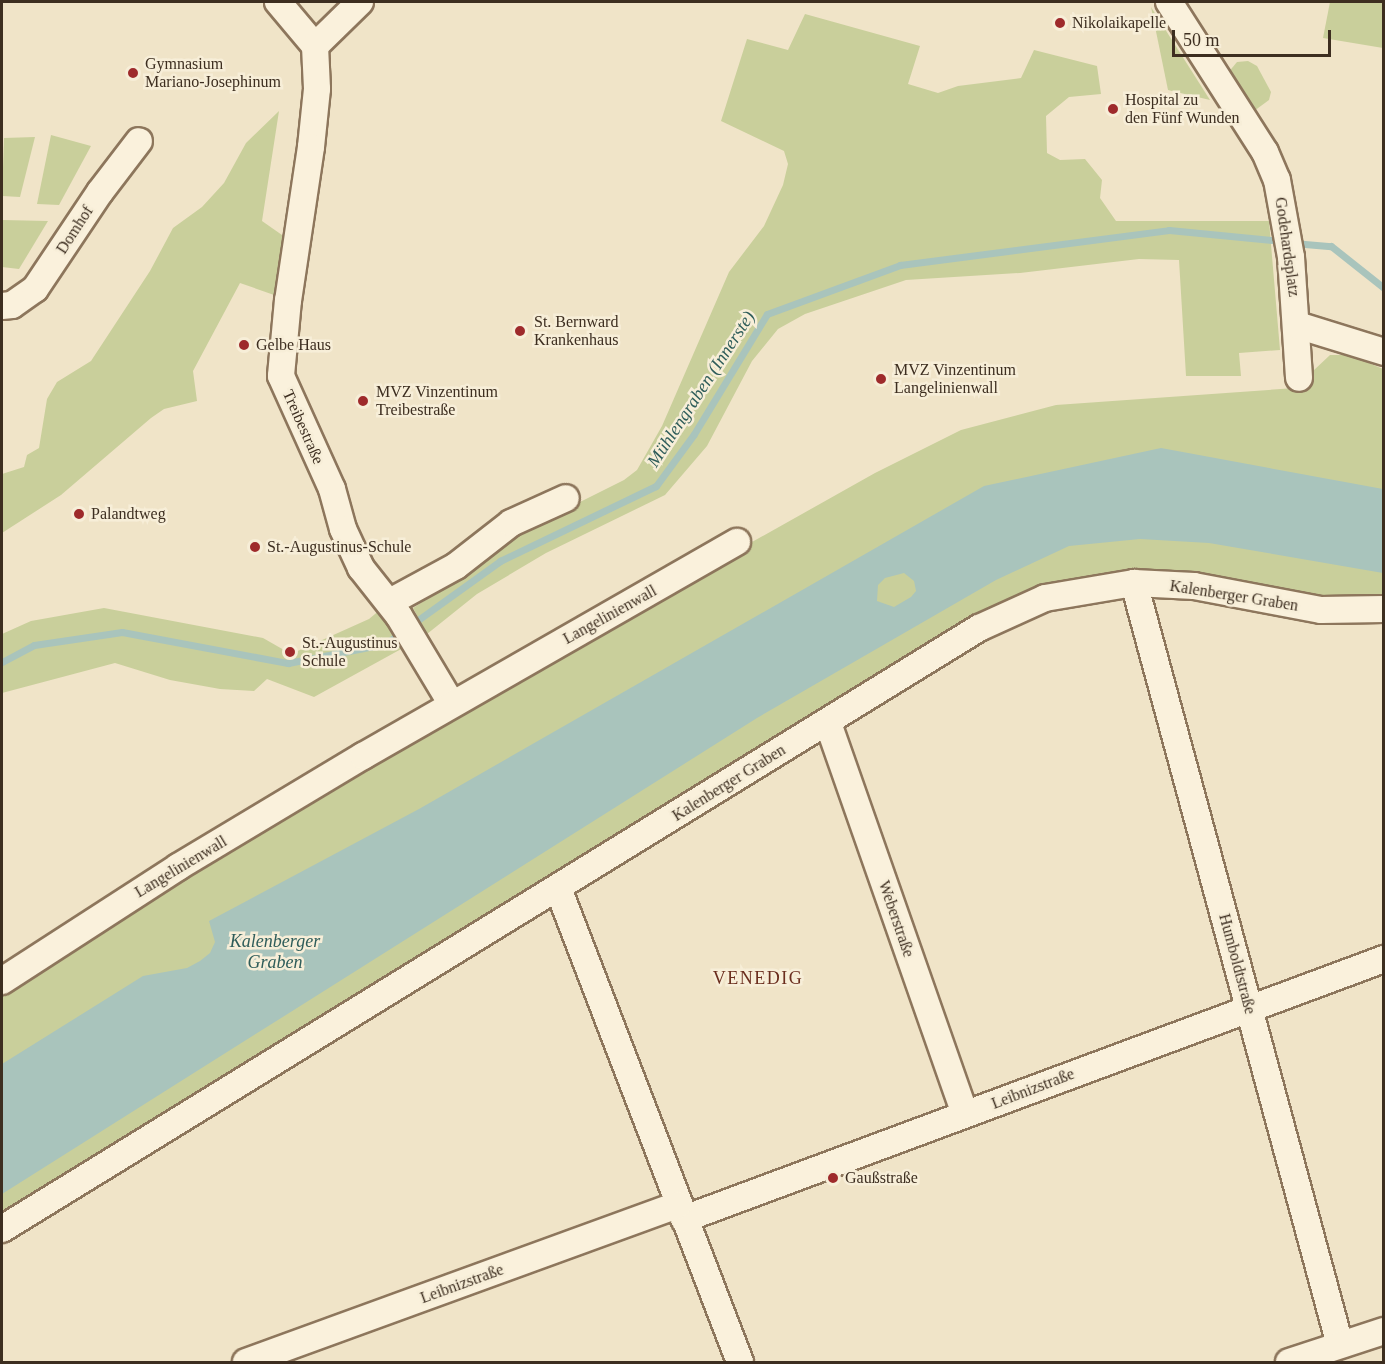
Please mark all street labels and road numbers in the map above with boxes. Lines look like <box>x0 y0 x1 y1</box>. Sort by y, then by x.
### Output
street label: Godehardsplatz <box>1271 196 1303 298</box>
street label: Domhof <box>52 202 98 258</box>
street label: Treibestraße <box>278 387 328 467</box>
street label: Kalenberger Graben <box>1168 576 1300 616</box>
street label: Langelinienwall <box>560 581 660 649</box>
street label: Kalenberger Graben <box>669 740 789 826</box>
street label: Langelinienwall <box>131 832 231 902</box>
street label: Weberstraße <box>874 878 918 960</box>
street label: Humboldtstraße <box>1214 912 1260 1016</box>
street label: Leibnizstraße <box>989 1064 1077 1114</box>
street label: Leibnizstraße <box>418 1260 506 1308</box>

